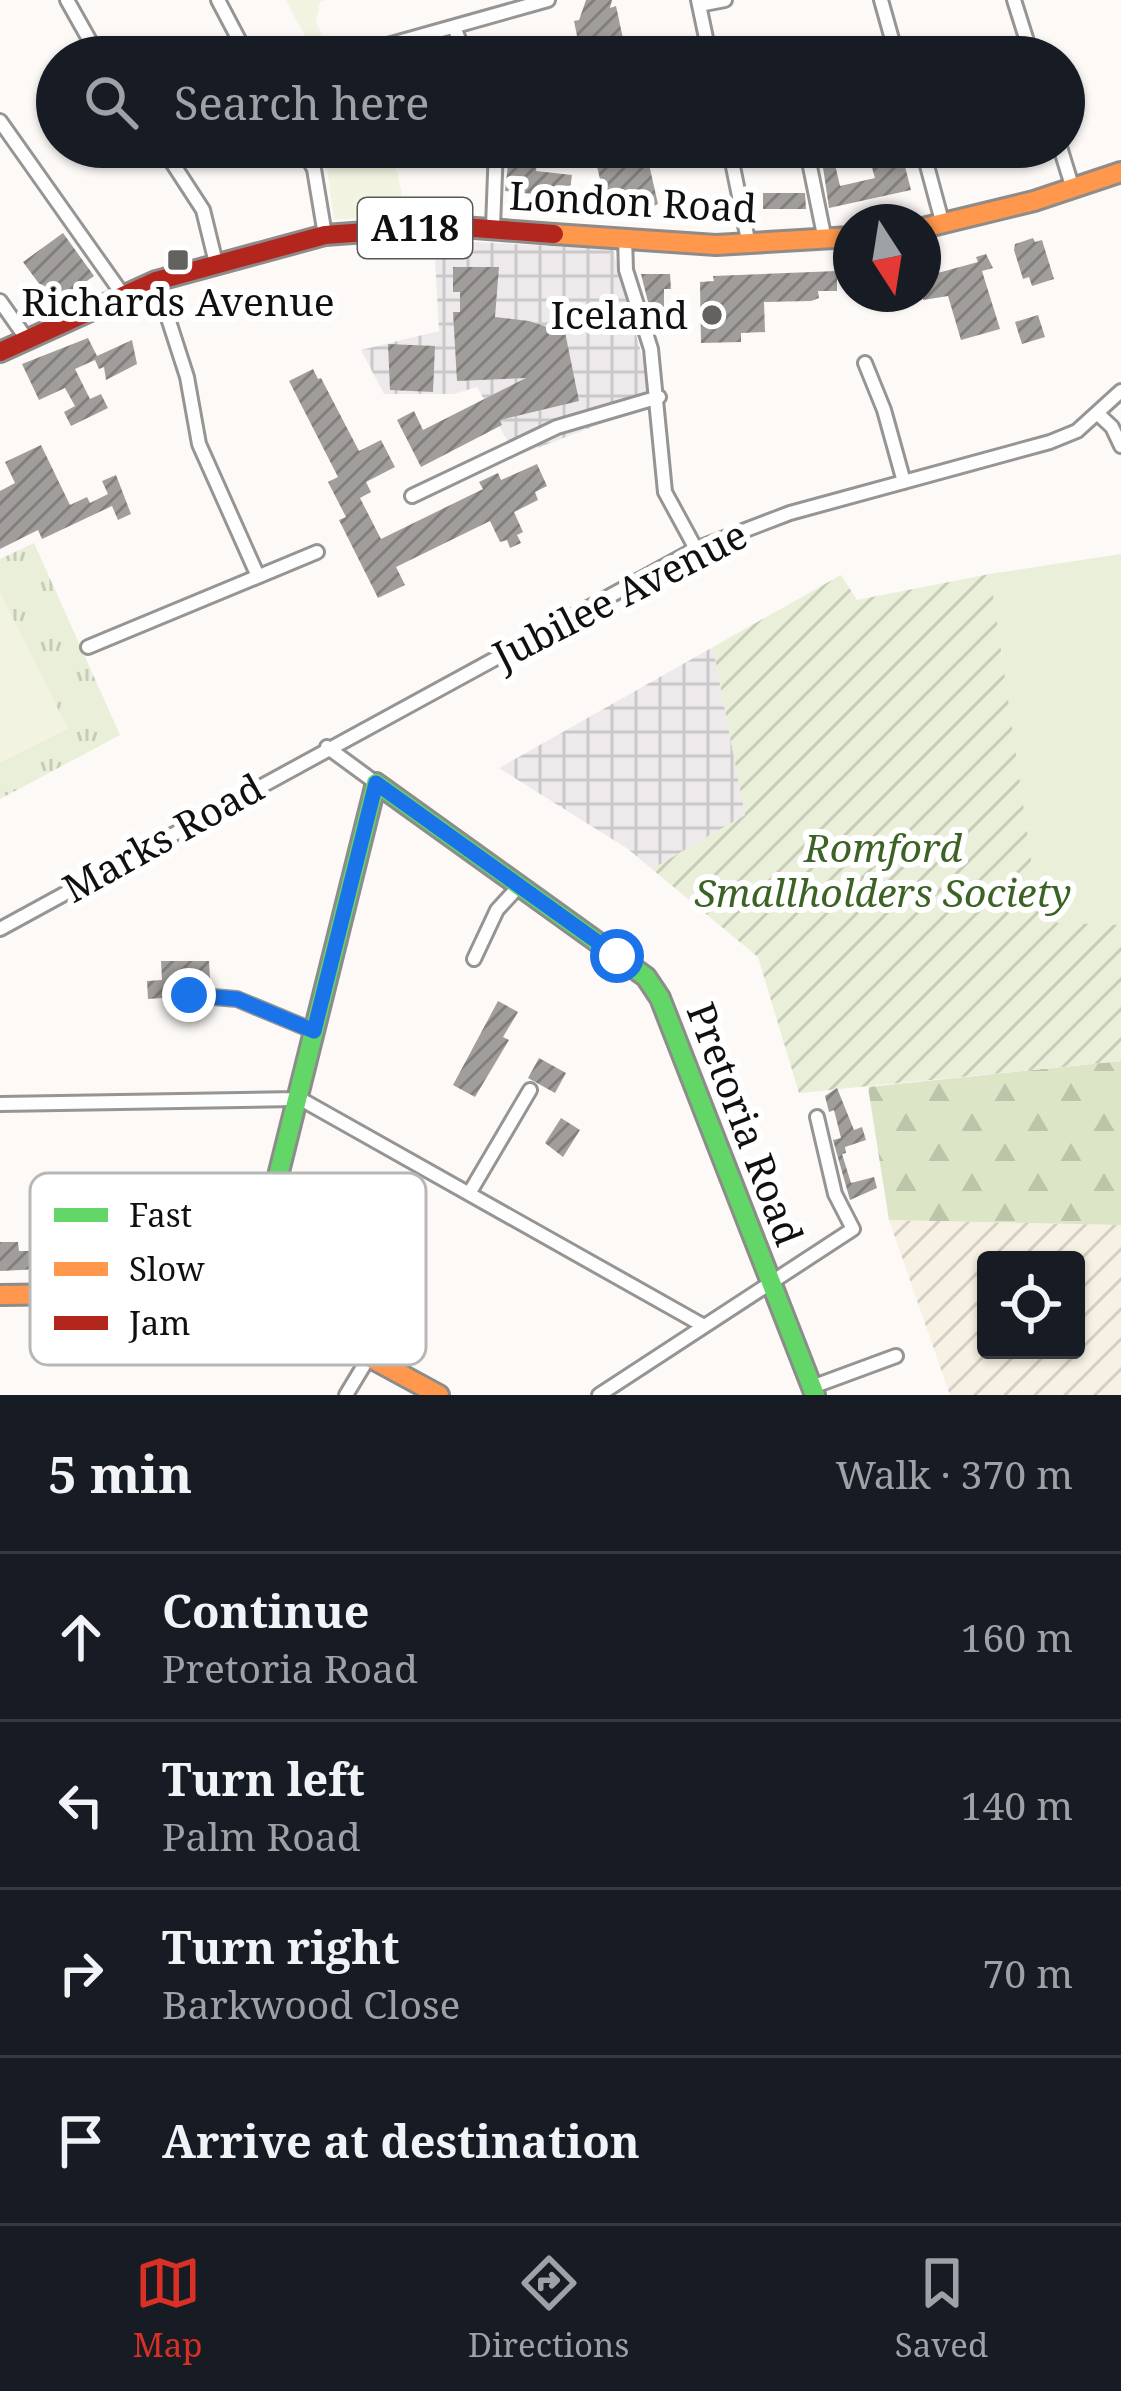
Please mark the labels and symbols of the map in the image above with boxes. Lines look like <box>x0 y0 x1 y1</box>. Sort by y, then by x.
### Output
street label: London Road <box>508 168 758 233</box>
road number: A118 <box>358 198 472 258</box>
north arrow <box>833 204 941 312</box>
marker: Richards Avenue <box>165 247 191 273</box>
place label: Richards Avenue <box>21 274 335 327</box>
place label: Iceland <box>550 287 688 340</box>
marker: Iceland <box>699 302 725 328</box>
street label: Jubilee Avenue <box>482 507 755 681</box>
street label: Marks Road <box>53 760 272 914</box>
park label: Romford Smallholders Society <box>695 820 1071 918</box>
route start <box>590 929 644 983</box>
route end <box>162 968 216 1022</box>
street label: Pretoria Road <box>676 994 817 1252</box>
legend <box>30 1173 426 1365</box>
text: Fast <box>129 1192 192 1237</box>
text: Slow <box>129 1246 205 1291</box>
text: Jam <box>128 1300 191 1345</box>

